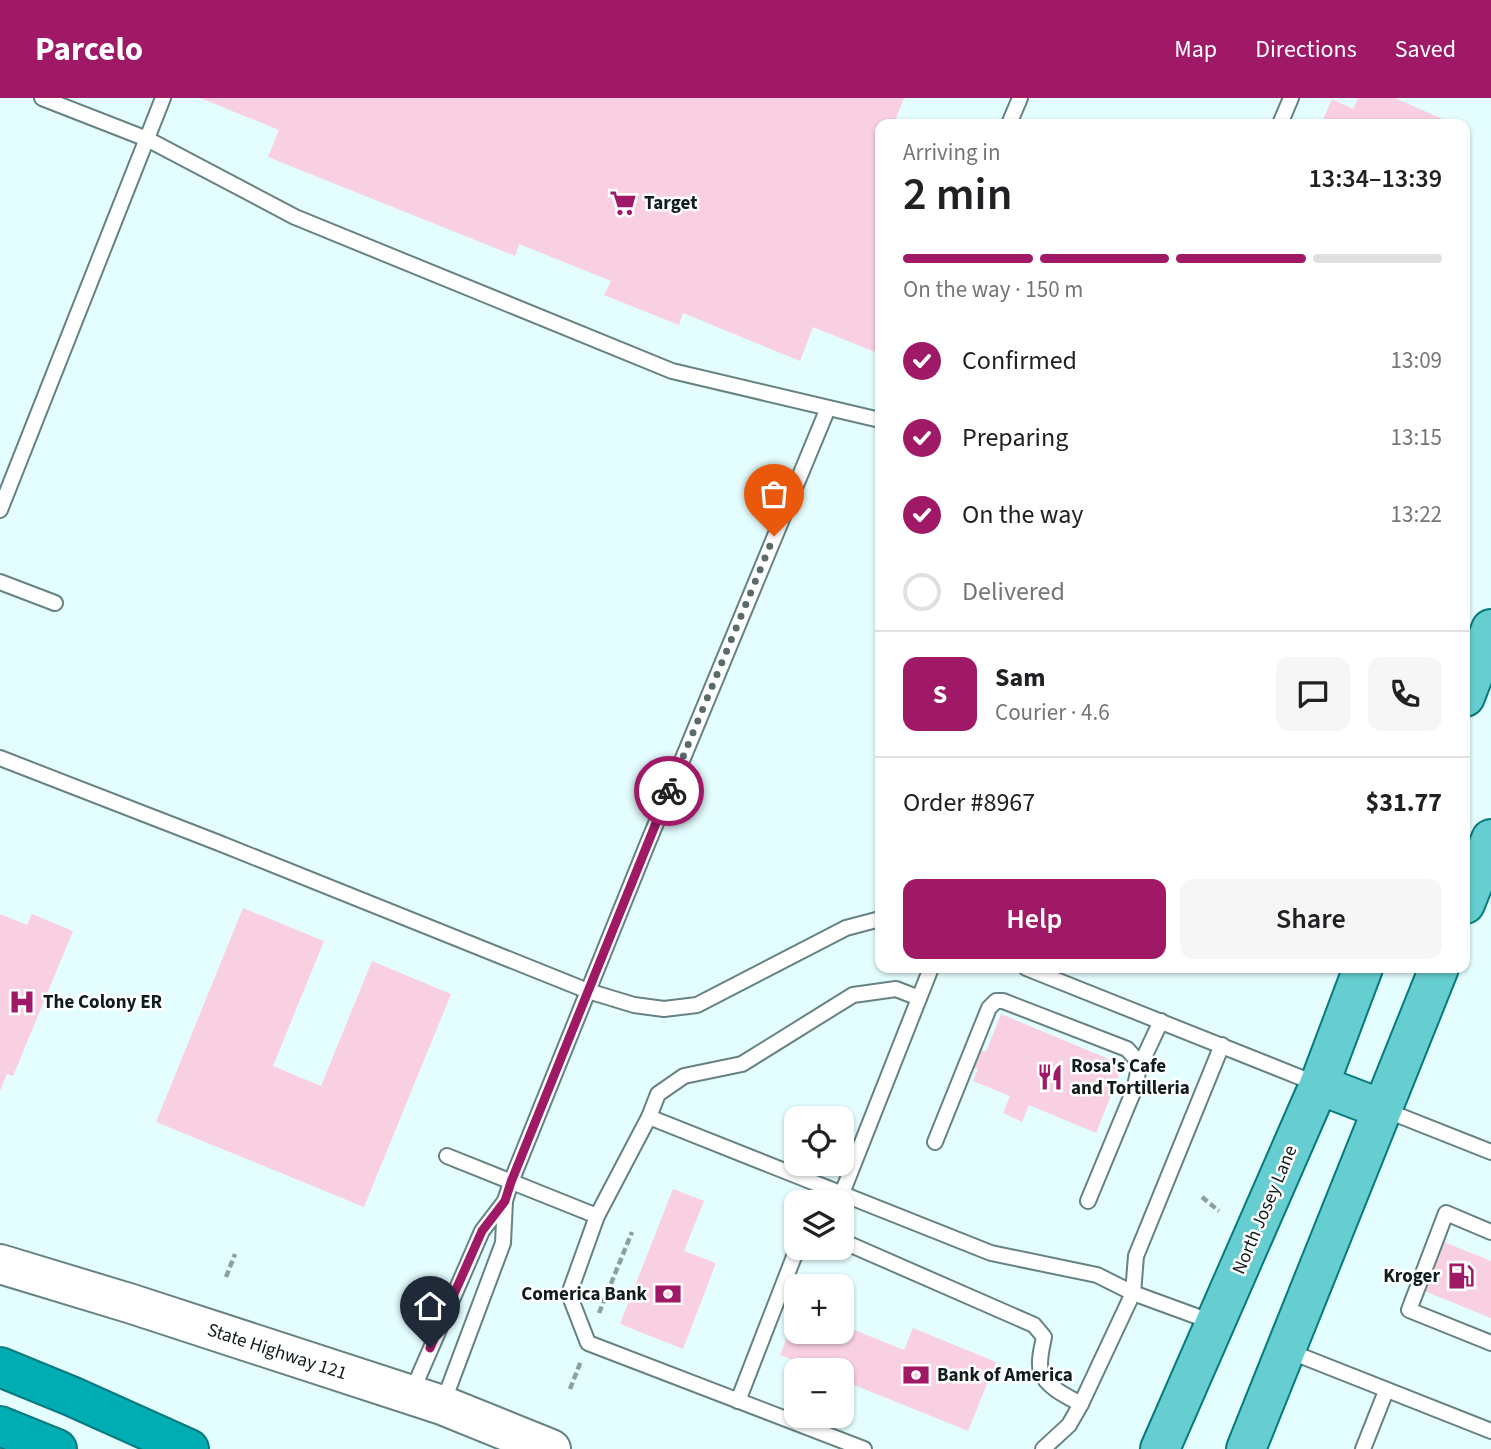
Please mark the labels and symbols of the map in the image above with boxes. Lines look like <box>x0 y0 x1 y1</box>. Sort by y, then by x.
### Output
supermarket icon: Target <box>608 188 638 218</box>
place label: Target <box>644 190 697 217</box>
pin <box>744 464 804 536</box>
courier <box>634 756 704 826</box>
hospital icon: The Colony ER <box>7 987 37 1017</box>
place label: The Colony ER <box>43 989 163 1016</box>
place label: Rosa's Cafe and Tortilleria <box>1071 1053 1190 1102</box>
restaurant icon: Rosa's Cafe and Tortilleria <box>1035 1062 1065 1092</box>
street label: North Josey Lane <box>1226 1141 1304 1279</box>
fuel station icon: Kroger <box>1446 1261 1476 1291</box>
place label: Kroger <box>1383 1263 1440 1290</box>
pin <box>400 1276 460 1348</box>
bank icon: Comerica Bank <box>653 1279 683 1309</box>
place label: Comerica Bank <box>521 1281 648 1308</box>
street label: State Highway 121 <box>204 1317 350 1387</box>
bank icon: Bank of America <box>901 1360 931 1390</box>
place label: Bank of America <box>937 1362 1073 1389</box>

